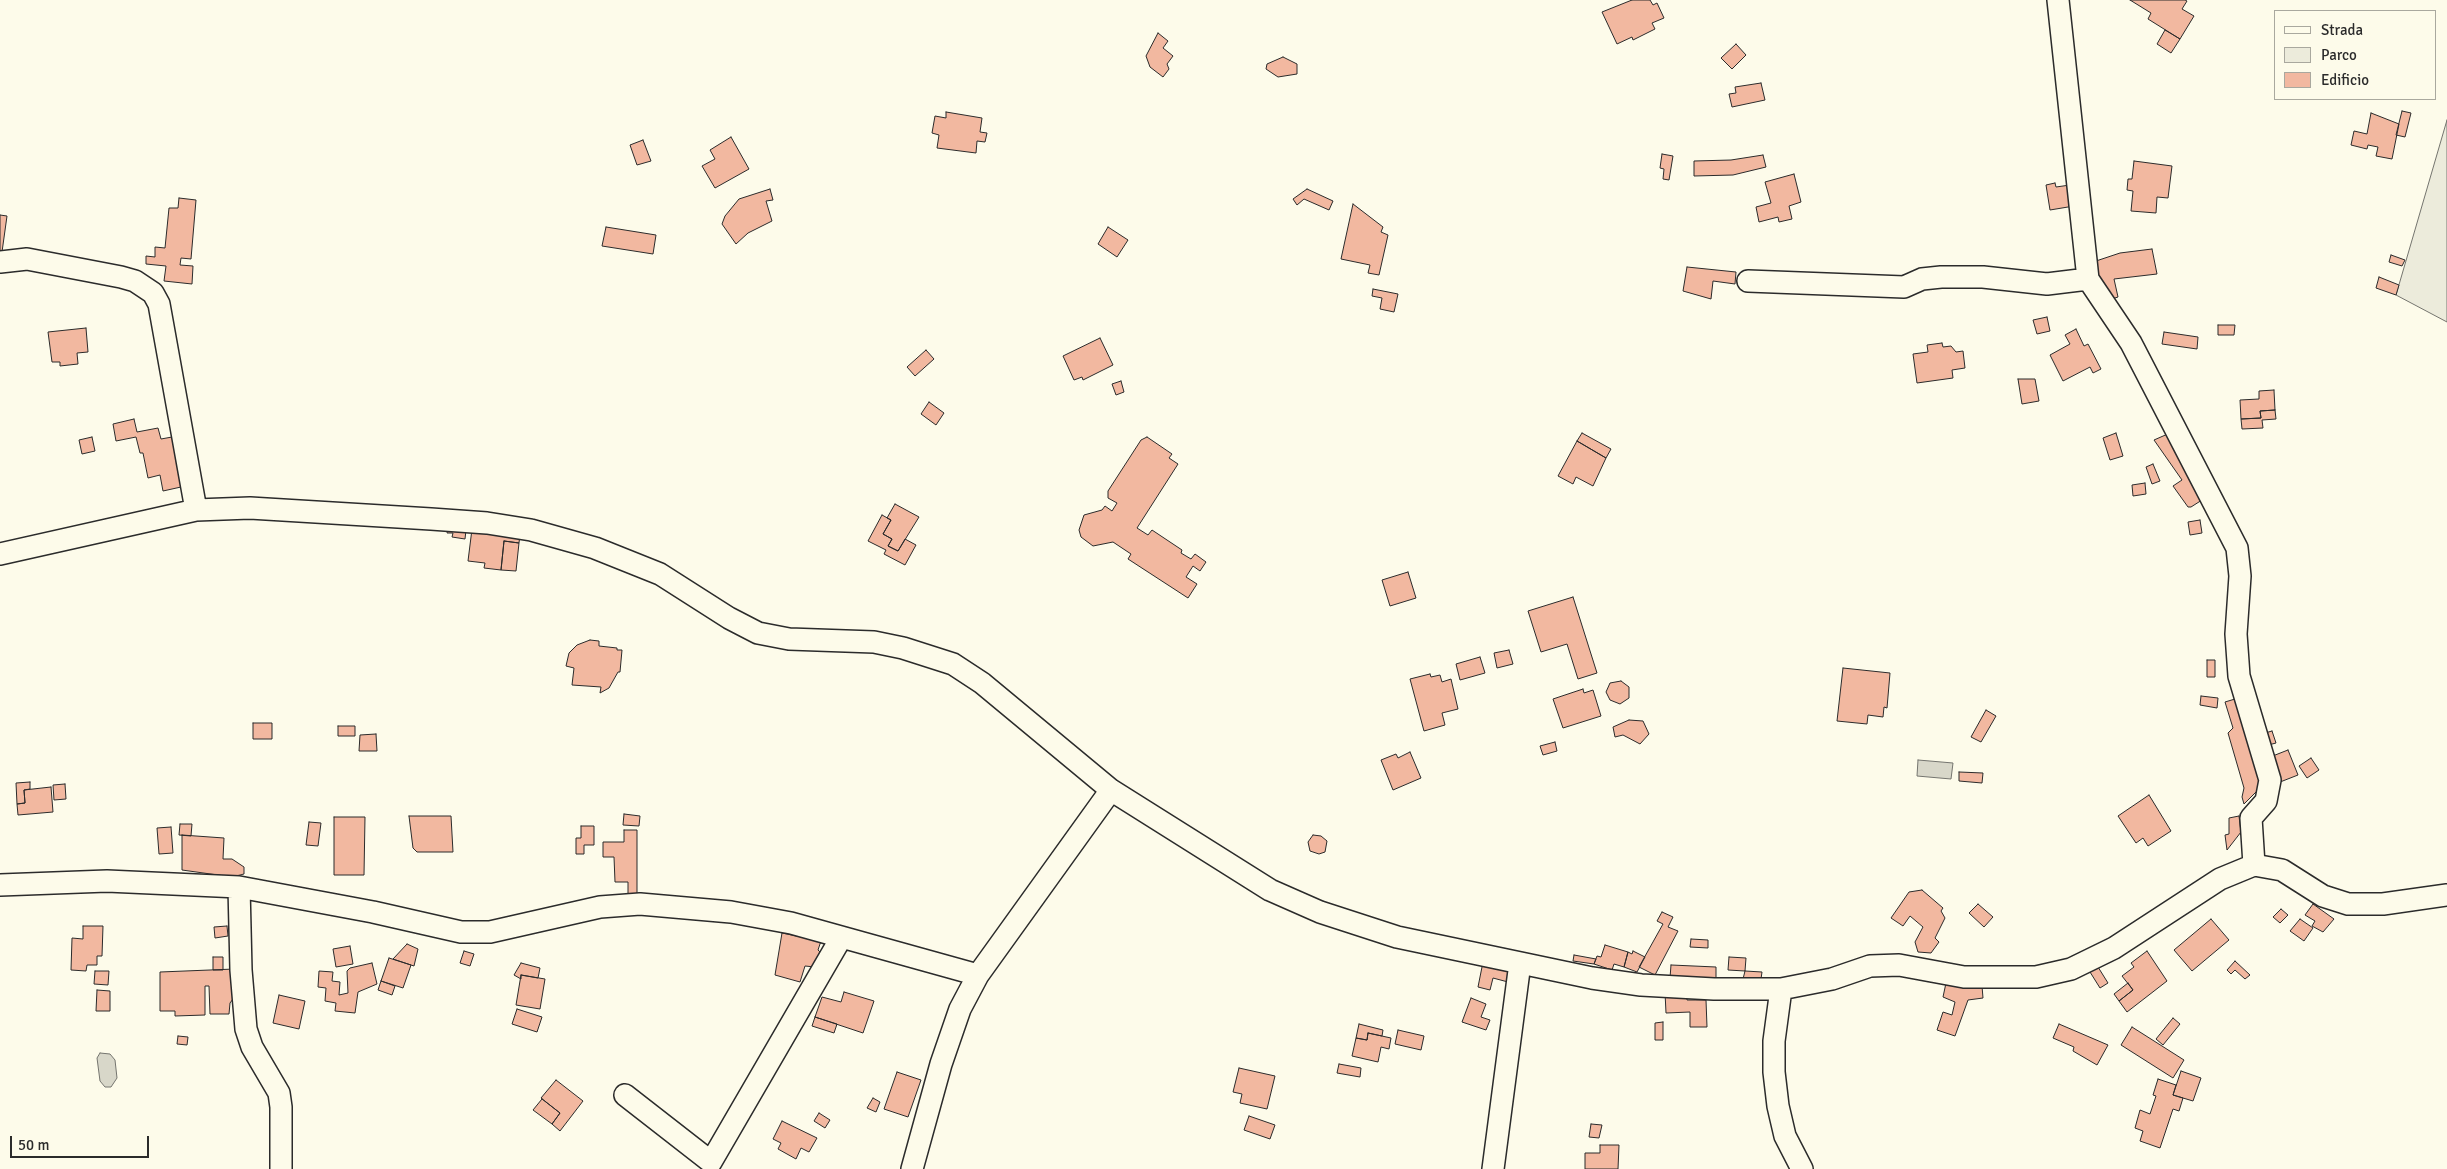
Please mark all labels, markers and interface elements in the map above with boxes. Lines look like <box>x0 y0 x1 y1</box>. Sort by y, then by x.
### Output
legend <box>2274 10 2437 100</box>
text: Strada <box>2321 21 2363 39</box>
text: Parco <box>2321 46 2357 64</box>
text: Edificio <box>2321 71 2369 89</box>
scale bar <box>12 1126 151 1158</box>
text: 50 m <box>18 1136 49 1154</box>

